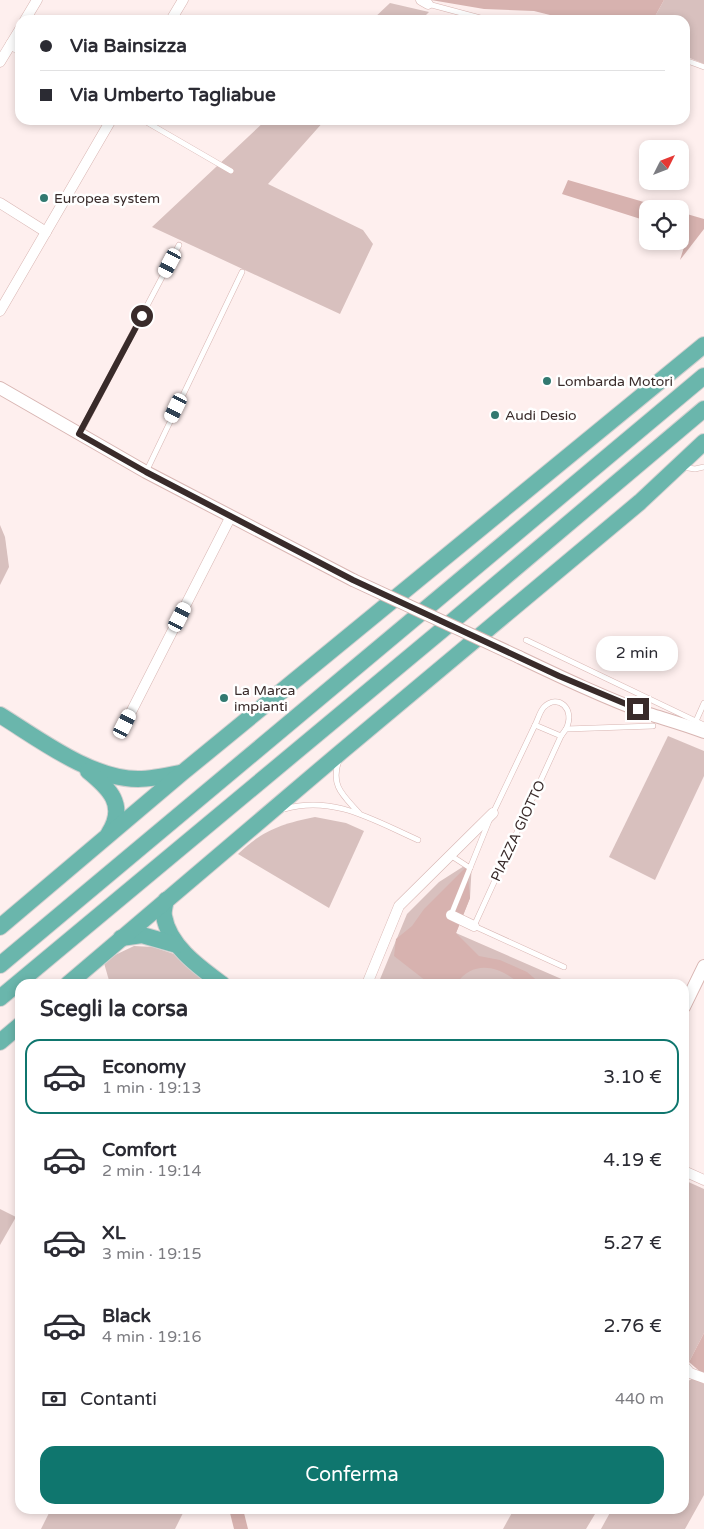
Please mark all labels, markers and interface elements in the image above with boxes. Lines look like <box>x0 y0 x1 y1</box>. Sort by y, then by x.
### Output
text: Via Bainsizza <box>70 35 187 57</box>
text: Via Umberto Tagliabue <box>70 84 276 106</box>
north arrow <box>639 140 689 190</box>
map controls <box>639 140 689 250</box>
place label: Europea system <box>54 190 160 207</box>
marker: Europea system <box>38 192 50 204</box>
button: locate <box>639 200 689 250</box>
car <box>156 246 183 280</box>
route start <box>131 305 153 327</box>
place label: Lombarda Motori <box>557 373 673 390</box>
marker: Lombarda Motori <box>541 375 553 387</box>
car <box>162 391 189 425</box>
place label: Audi Desio <box>505 407 577 424</box>
marker: Audi Desio <box>489 409 501 421</box>
car <box>166 600 193 634</box>
callout: 2 min <box>597 636 679 672</box>
text: 2 min <box>616 643 658 663</box>
place label: La Marca impianti <box>234 682 295 715</box>
marker: La Marca impianti <box>218 692 230 704</box>
route end <box>627 698 649 720</box>
car <box>111 707 138 741</box>
street label: PIAZZA GIOTTO <box>487 778 549 884</box>
text: Scegli la corsa <box>40 996 188 1022</box>
icon: car <box>42 1054 87 1099</box>
text: Economy <box>102 1056 186 1078</box>
text: 3.10 € <box>603 1066 662 1088</box>
text: 1 min · 19:13 <box>102 1078 201 1098</box>
icon: car <box>42 1137 87 1182</box>
text: Comfort <box>102 1139 176 1161</box>
text: 4.19 € <box>603 1149 662 1171</box>
text: 2 min · 19:14 <box>102 1161 201 1181</box>
icon: car <box>42 1220 87 1265</box>
text: XL <box>102 1222 126 1244</box>
text: 5.27 € <box>604 1232 662 1254</box>
text: 3 min · 19:15 <box>102 1244 201 1264</box>
icon: car <box>42 1303 87 1348</box>
text: Black <box>102 1305 151 1327</box>
text: 2.76 € <box>604 1315 662 1337</box>
text: 4 min · 19:16 <box>102 1327 201 1347</box>
icon: cash <box>40 1385 68 1413</box>
text: Contanti <box>80 1388 157 1410</box>
text: 440 m <box>615 1389 664 1409</box>
button: Conferma <box>40 1446 664 1504</box>

